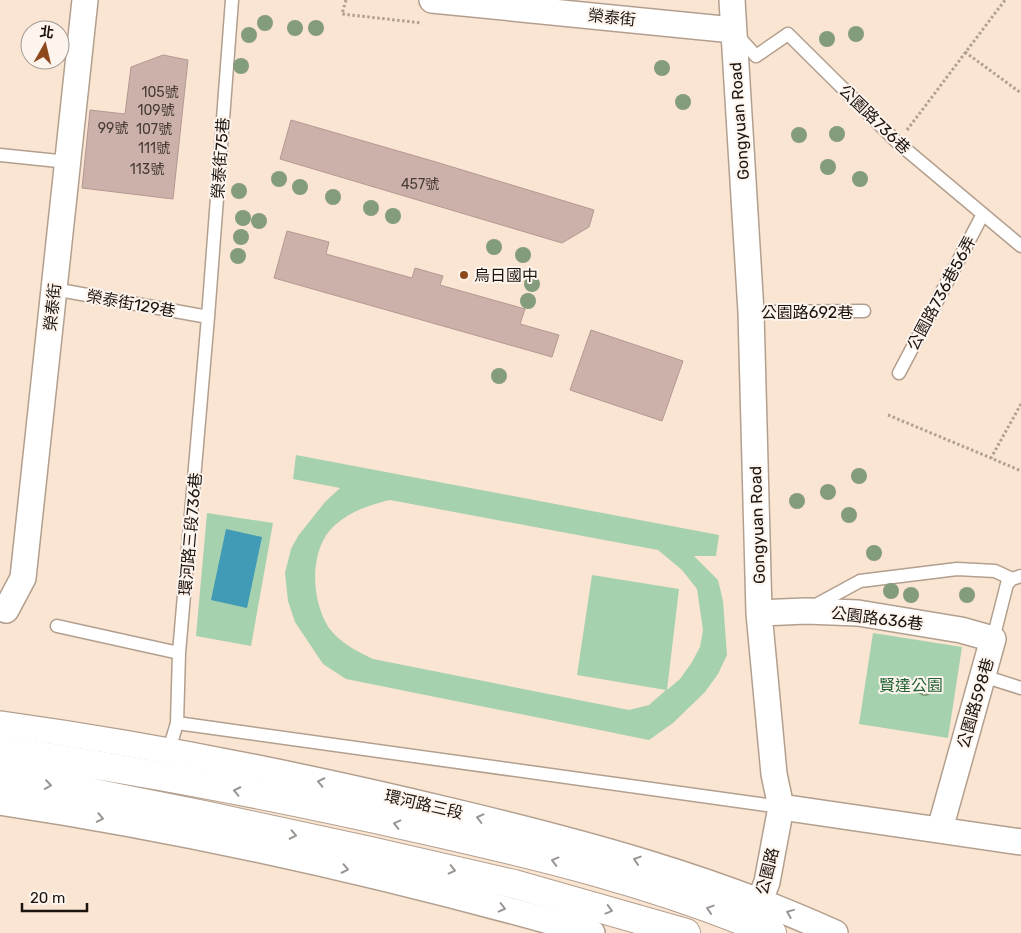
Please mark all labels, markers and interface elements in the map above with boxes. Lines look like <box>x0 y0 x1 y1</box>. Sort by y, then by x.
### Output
street label: 榮泰街 <box>587 6 637 29</box>
north arrow <box>20 20 70 70</box>
text: 北 <box>39 23 55 42</box>
street label: Gongyuan Road <box>726 61 753 181</box>
street label: 公園路736巷 <box>835 81 914 158</box>
house number: 105號 <box>141 84 179 101</box>
house number: 109號 <box>137 102 175 119</box>
street label: 榮泰街75巷 <box>208 117 233 199</box>
house number: 99號 <box>98 120 128 137</box>
house number: 107號 <box>136 121 172 138</box>
house number: 111號 <box>138 140 170 157</box>
house number: 113號 <box>130 161 164 178</box>
house number: 457號 <box>401 176 439 193</box>
street label: 公園路736巷56弄 <box>903 233 980 354</box>
place label: 烏日國中 <box>474 266 538 285</box>
marker: 烏日國中 <box>458 269 470 281</box>
street label: 榮泰街 <box>41 282 64 332</box>
street label: 榮泰街129巷 <box>85 286 177 321</box>
street label: 公園路692巷 <box>761 303 853 322</box>
street label: Gongyuan Road <box>746 466 769 584</box>
street label: 環河路三段736巷 <box>176 472 205 596</box>
street label: 公園路636巷 <box>830 603 924 634</box>
street label: 公園路598巷 <box>954 656 997 751</box>
park label: 賢達公園 <box>879 676 943 695</box>
one-way arrow <box>317 777 326 787</box>
one-way arrow <box>45 779 53 790</box>
one-way arrow <box>233 786 242 797</box>
street label: 環河路三段 <box>383 786 465 823</box>
one-way arrow <box>95 813 104 823</box>
one-way arrow <box>475 813 484 824</box>
one-way arrow <box>392 819 401 830</box>
one-way arrow <box>289 829 298 839</box>
street label: 公園路 <box>752 846 783 897</box>
one-way arrow <box>633 855 641 865</box>
one-way arrow <box>550 856 559 867</box>
one-way arrow <box>340 863 349 874</box>
one-way arrow <box>447 864 456 875</box>
scale bar <box>22 880 88 912</box>
text: 20 m <box>30 889 65 907</box>
one-way arrow <box>498 902 507 913</box>
one-way arrow <box>706 904 715 914</box>
one-way arrow <box>605 905 613 915</box>
one-way arrow <box>786 909 795 920</box>

